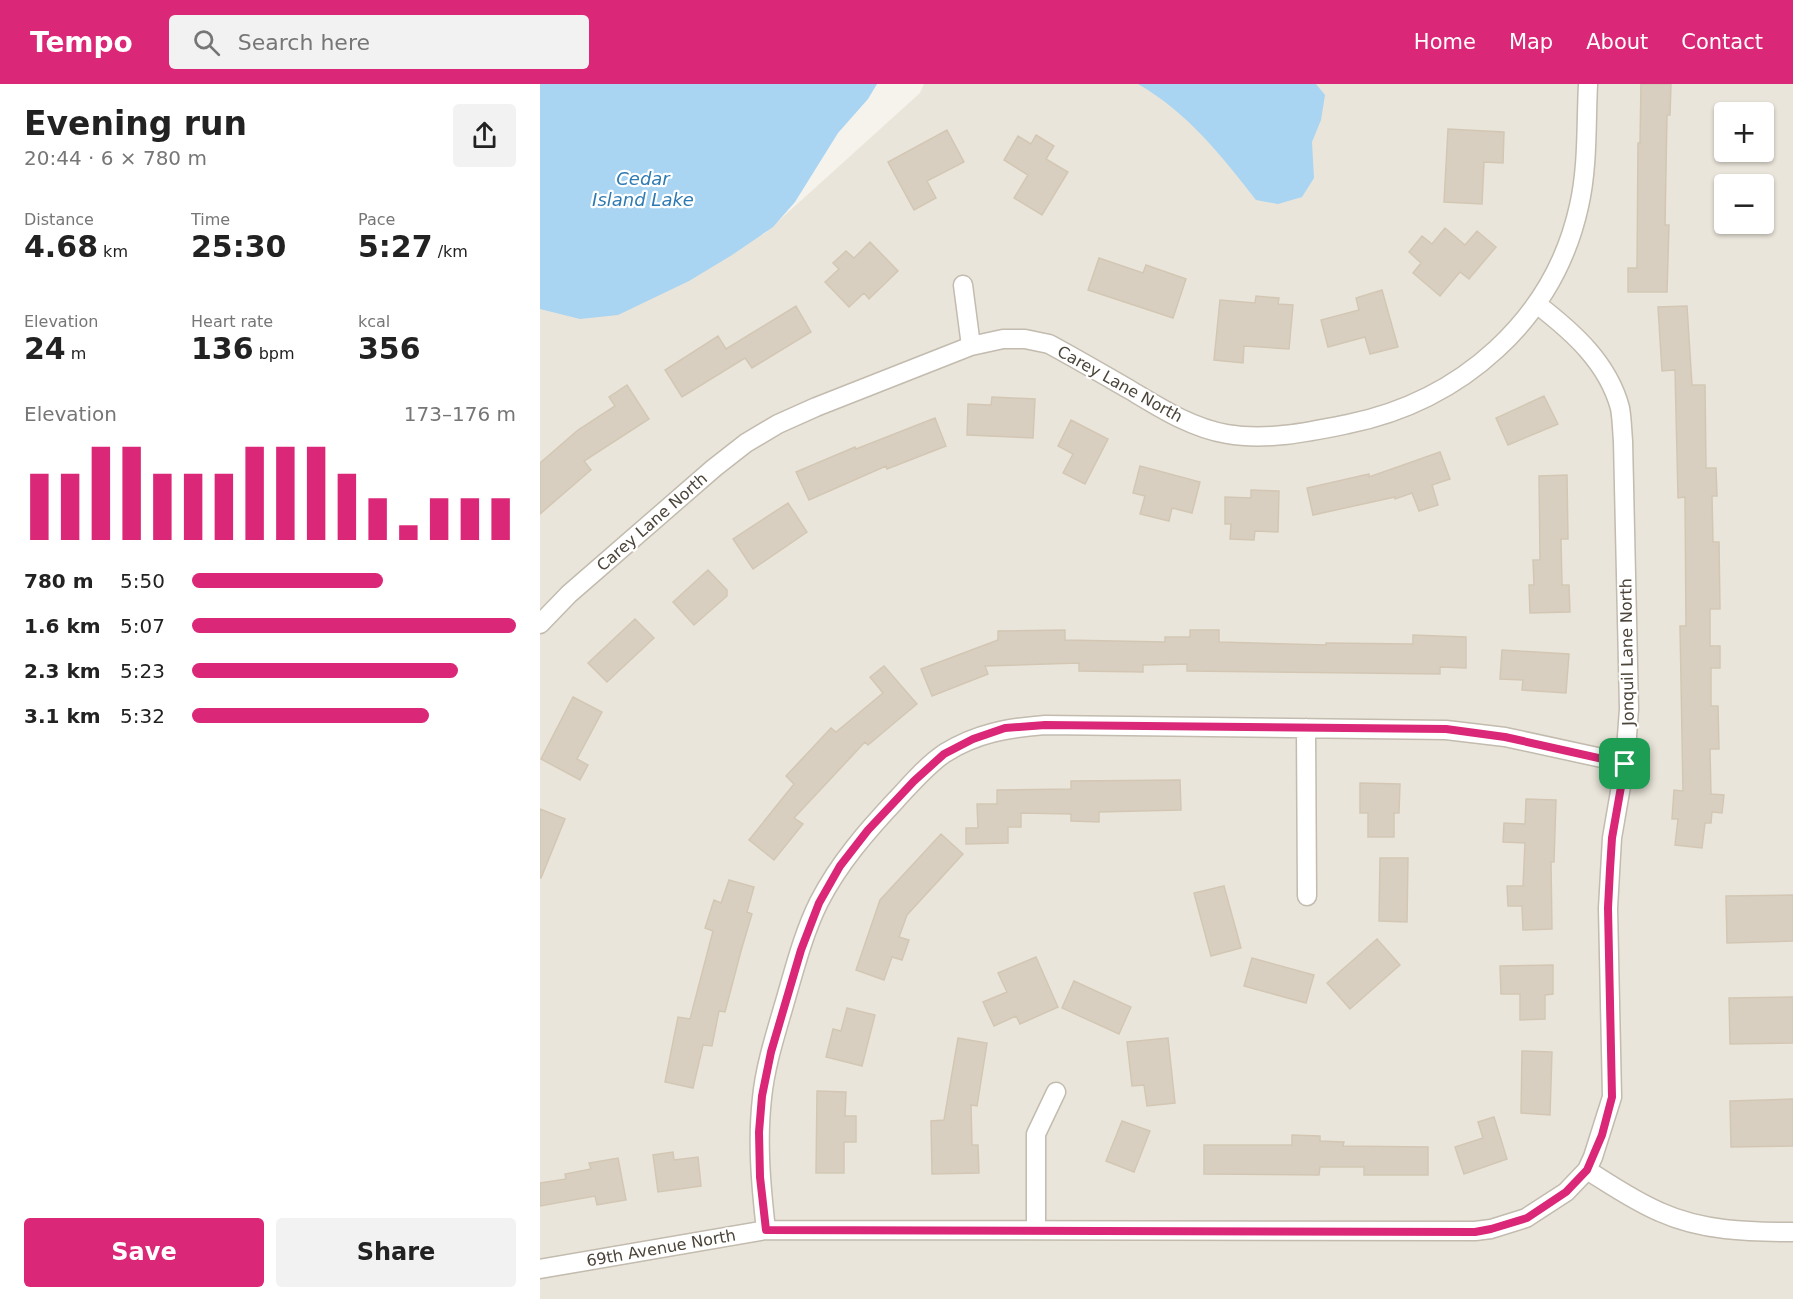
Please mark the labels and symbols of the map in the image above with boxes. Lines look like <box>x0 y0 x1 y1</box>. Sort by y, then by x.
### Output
water label: Cedar Island Lake <box>592 168 694 210</box>
street label: Carey Lane North <box>1054 342 1186 426</box>
street label: Carey Lane North <box>593 469 711 575</box>
street label: Jonquil Lane North <box>1616 578 1638 727</box>
pin <box>1599 738 1650 789</box>
street label: 69th Avenue North <box>585 1226 737 1270</box>

